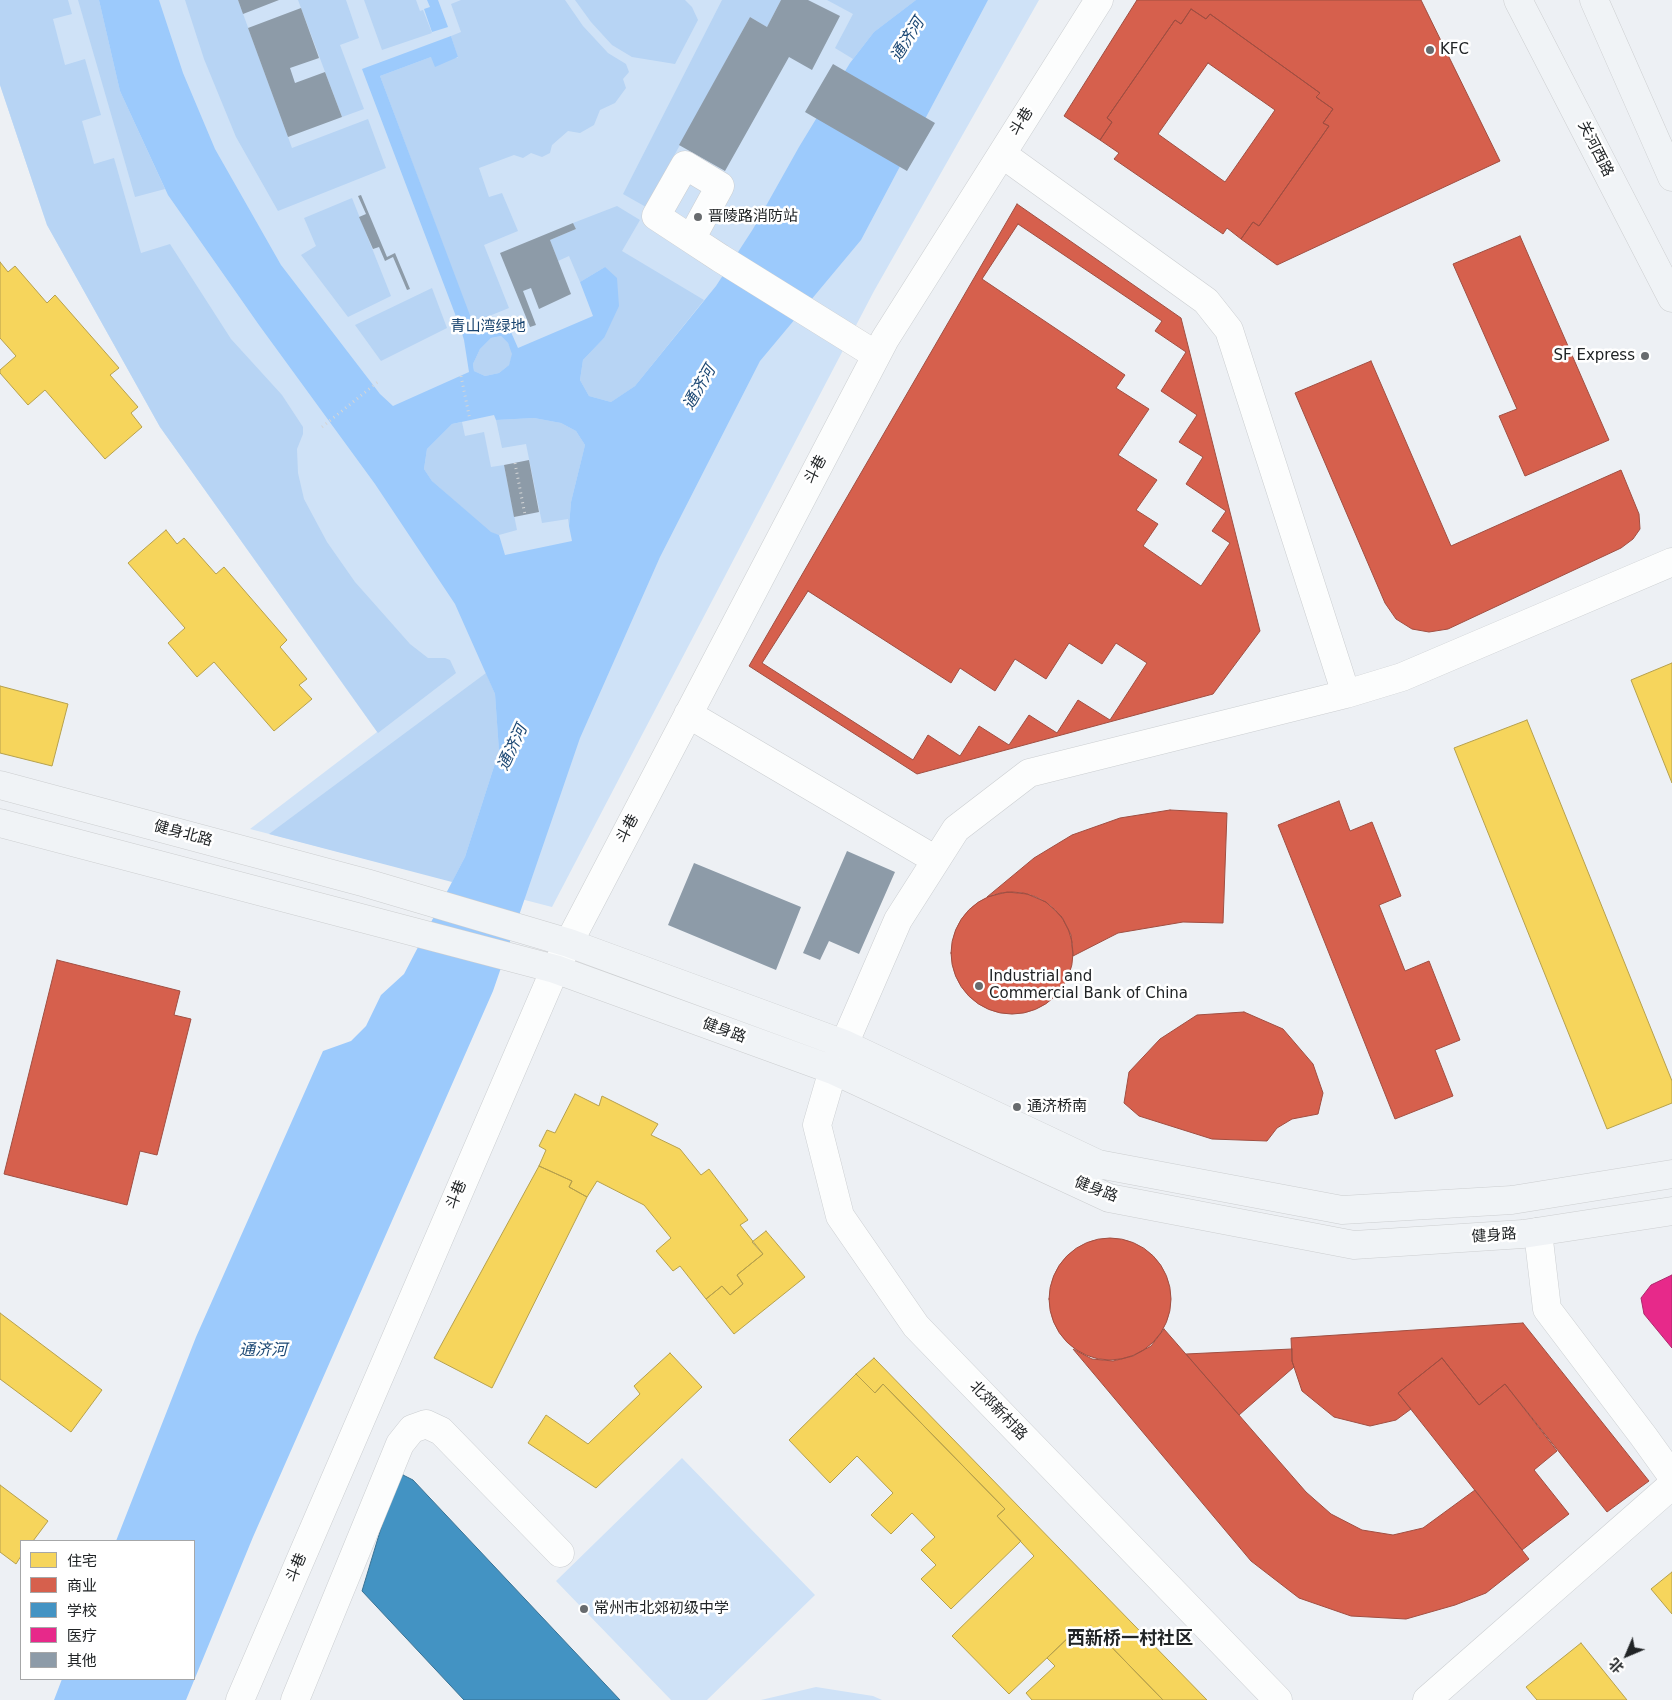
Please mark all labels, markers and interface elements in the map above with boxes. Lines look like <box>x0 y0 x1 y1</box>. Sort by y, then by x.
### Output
water label: 通济河 <box>887 15 929 65</box>
place label: KFC <box>1440 41 1469 59</box>
marker: KFC <box>1424 44 1436 56</box>
street label: 斗巷 <box>1006 105 1038 139</box>
street label: 关河西路 <box>1573 118 1617 180</box>
place label: 晋陵路消防站 <box>708 208 798 226</box>
marker: 晋陵路消防站 <box>692 211 704 223</box>
park label: 青山湾绿地 <box>451 318 525 336</box>
place label: SF Express <box>1554 347 1635 365</box>
marker: SF Express <box>1639 350 1651 362</box>
water label: 通济河 <box>680 362 720 414</box>
street label: 斗巷 <box>801 453 831 487</box>
water label: 通济河 <box>494 722 532 774</box>
street label: 斗巷 <box>613 812 643 846</box>
street label: 健身北路 <box>152 818 214 850</box>
place label: Industrial and Commercial Bank of China <box>989 968 1188 1003</box>
marker: Industrial and Commercial Bank of China <box>973 980 985 992</box>
street label: 健身路 <box>700 1015 748 1047</box>
place label: 通济桥南 <box>1027 1098 1087 1116</box>
marker: 通济桥南 <box>1011 1101 1023 1113</box>
street label: 健身路 <box>1072 1174 1120 1206</box>
street label: 斗巷 <box>443 1178 471 1212</box>
street label: 健身路 <box>1471 1225 1517 1247</box>
water label: 通济河 <box>239 1341 287 1361</box>
street label: 北郊新村路 <box>965 1378 1031 1444</box>
legend <box>20 1540 195 1680</box>
street label: 斗巷 <box>283 1551 311 1585</box>
text: 住宅 <box>67 1552 97 1570</box>
text: 商业 <box>67 1577 97 1595</box>
place label: 常州市北郊初级中学 <box>594 1600 729 1618</box>
text: 学校 <box>67 1602 97 1620</box>
marker: 常州市北郊初级中学 <box>578 1603 590 1615</box>
text: 医疗 <box>67 1627 97 1645</box>
district label: 西新桥一村社区 <box>1067 1628 1193 1650</box>
north arrow <box>1602 1630 1652 1680</box>
text: 其他 <box>67 1652 97 1670</box>
text: 北 <box>1606 1655 1627 1676</box>

